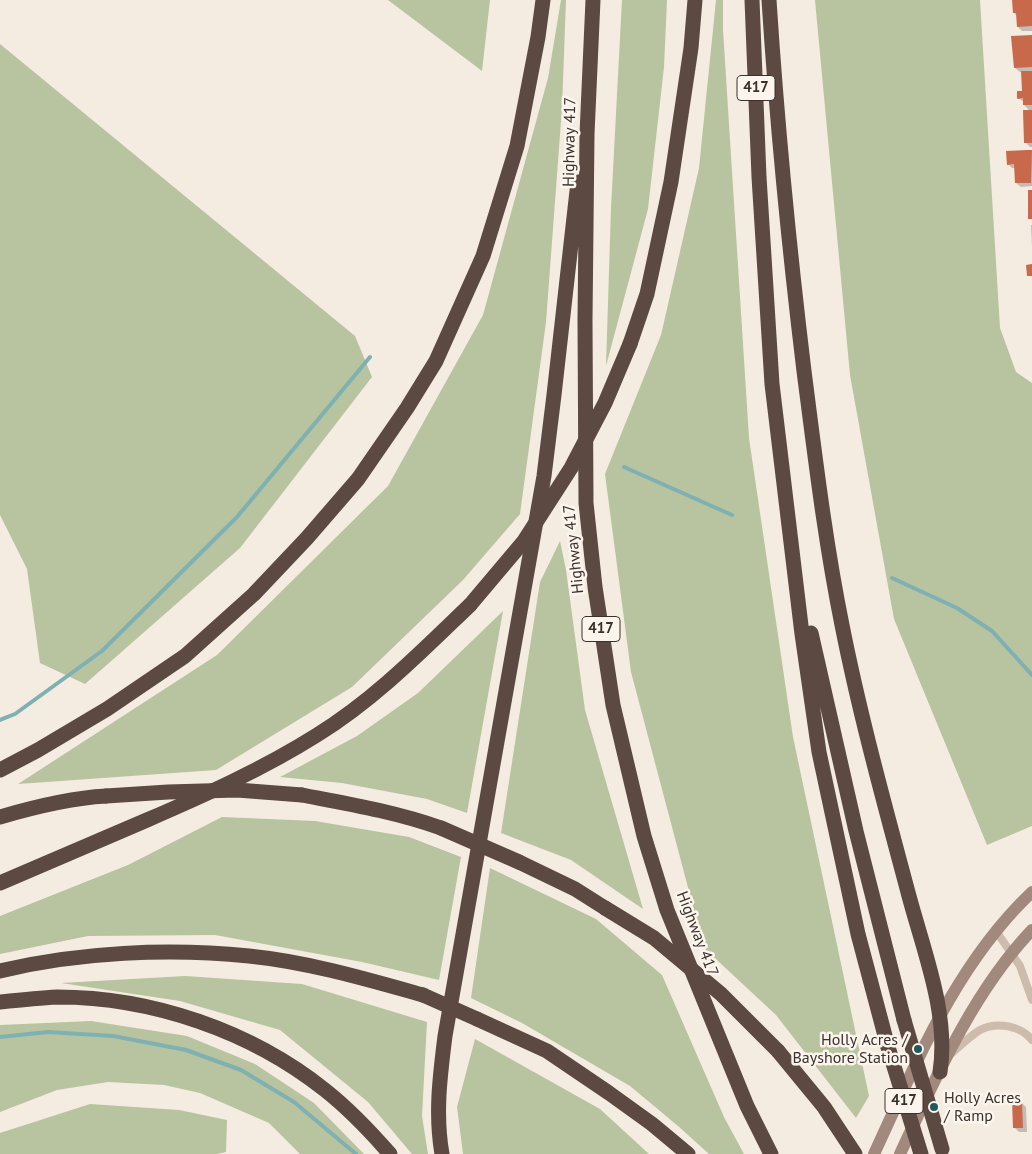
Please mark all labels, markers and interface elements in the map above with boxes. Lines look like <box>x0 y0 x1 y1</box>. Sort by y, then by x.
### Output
road number: 417 <box>737 76 775 100</box>
street label: Highway 417 <box>560 97 580 187</box>
street label: Highway 417 <box>560 503 588 595</box>
road number: 417 <box>582 616 620 642</box>
street label: Highway 417 <box>672 889 722 979</box>
place label: Holly Acres / Bayshore Station <box>792 1030 908 1068</box>
marker: Holly Acres / Bayshore Station <box>912 1043 924 1055</box>
road number: 417 <box>885 1088 923 1114</box>
place label: Holly Acres / Ramp <box>944 1088 1021 1126</box>
marker: Holly Acres / Ramp <box>928 1101 940 1113</box>

